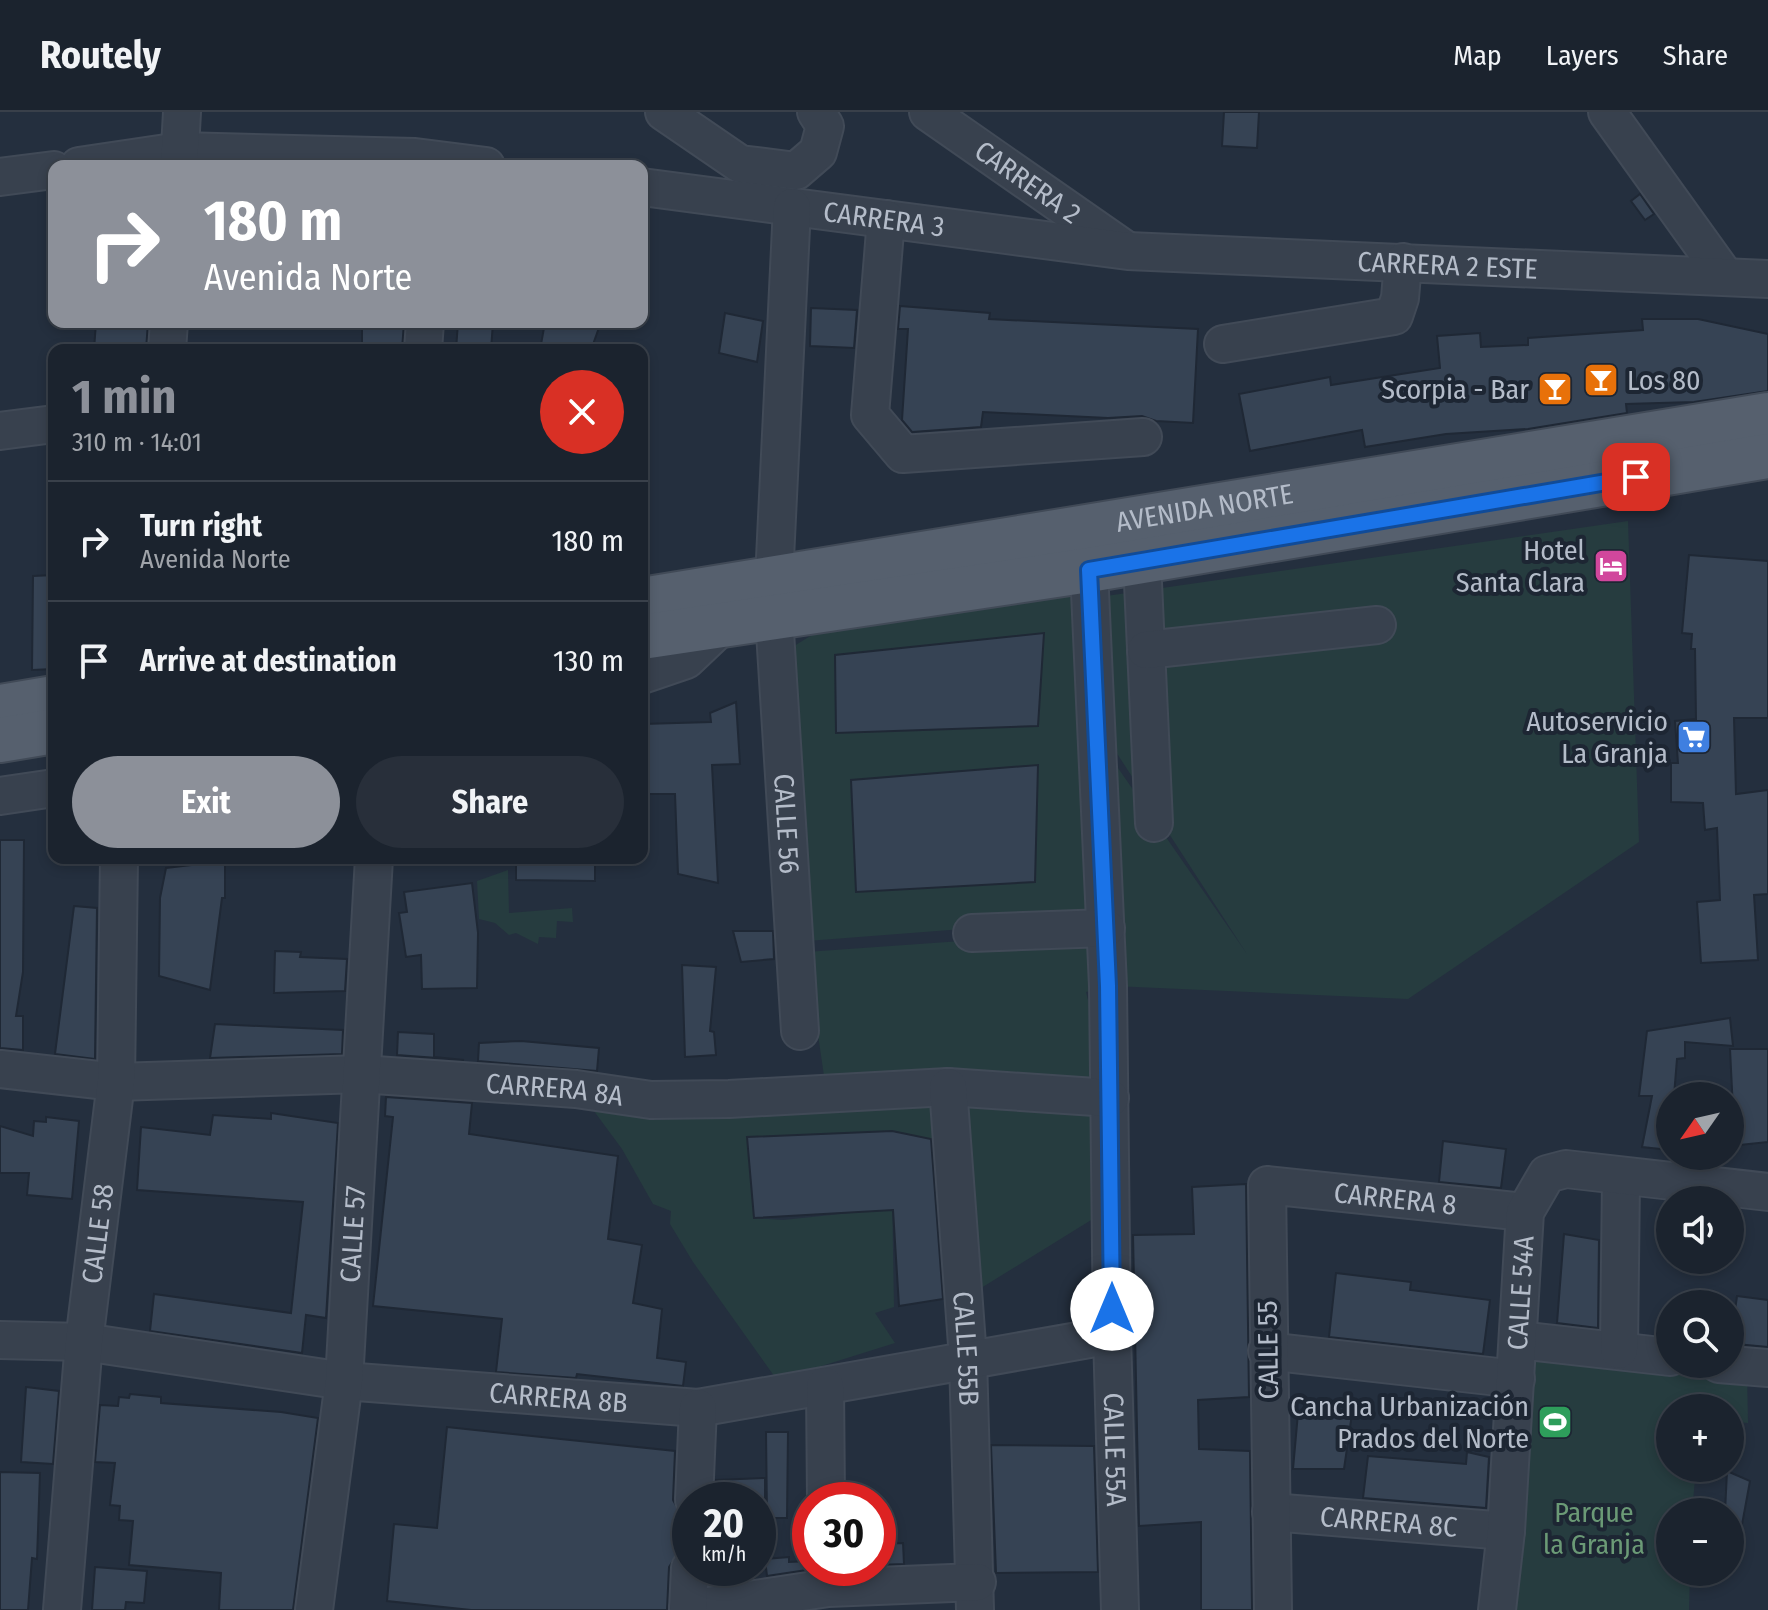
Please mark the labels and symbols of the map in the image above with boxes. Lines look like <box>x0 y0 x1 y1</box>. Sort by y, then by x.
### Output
street label: CARRERA 2 <box>969 133 1087 230</box>
street label: CARRERA 3 <box>821 195 946 243</box>
street label: CARRERA 2 ESTE <box>1357 245 1538 285</box>
bar icon: Los 80 <box>1582 361 1620 399</box>
place label: Los 80 <box>1627 364 1701 397</box>
bar icon: Scorpia - Bar <box>1536 370 1574 408</box>
place label: Scorpia - Bar <box>1381 373 1529 406</box>
pin <box>1602 443 1670 511</box>
street label: AVENIDA NORTE <box>1114 477 1295 538</box>
place label: Hotel Santa Clara <box>1456 534 1585 599</box>
hotel icon: Hotel Santa Clara <box>1592 547 1630 585</box>
place label: Autoservicio La Granja <box>1526 705 1668 770</box>
supermarket icon: Autoservicio La Granja <box>1675 718 1713 756</box>
street label: CALLE 56 <box>767 773 807 875</box>
street label: CARRERA 8A <box>485 1066 626 1112</box>
north arrow <box>1656 1082 1744 1170</box>
street label: CARRERA 8 <box>1332 1176 1458 1221</box>
street label: CALLE 58 <box>75 1182 120 1286</box>
street label: CALLE 57 <box>333 1185 372 1284</box>
street label: CALLE 54A <box>1500 1234 1540 1351</box>
position arrow <box>1070 1267 1154 1351</box>
street label: CALLE 55B <box>947 1290 986 1406</box>
street label: CALLE 55 <box>1251 1300 1285 1400</box>
street label: CARRERA 8B <box>488 1376 629 1419</box>
place label: Cancha Urbanización Prados del Norte <box>1290 1390 1529 1455</box>
street label: CALLE 55A <box>1097 1392 1133 1507</box>
sports icon: Cancha Urbanización Prados del Norte <box>1536 1403 1574 1441</box>
speed limit sign: 30 <box>792 1482 896 1586</box>
park label: Parque la Granja <box>1543 1496 1645 1561</box>
street label: CARRERA 8C <box>1319 1500 1458 1543</box>

